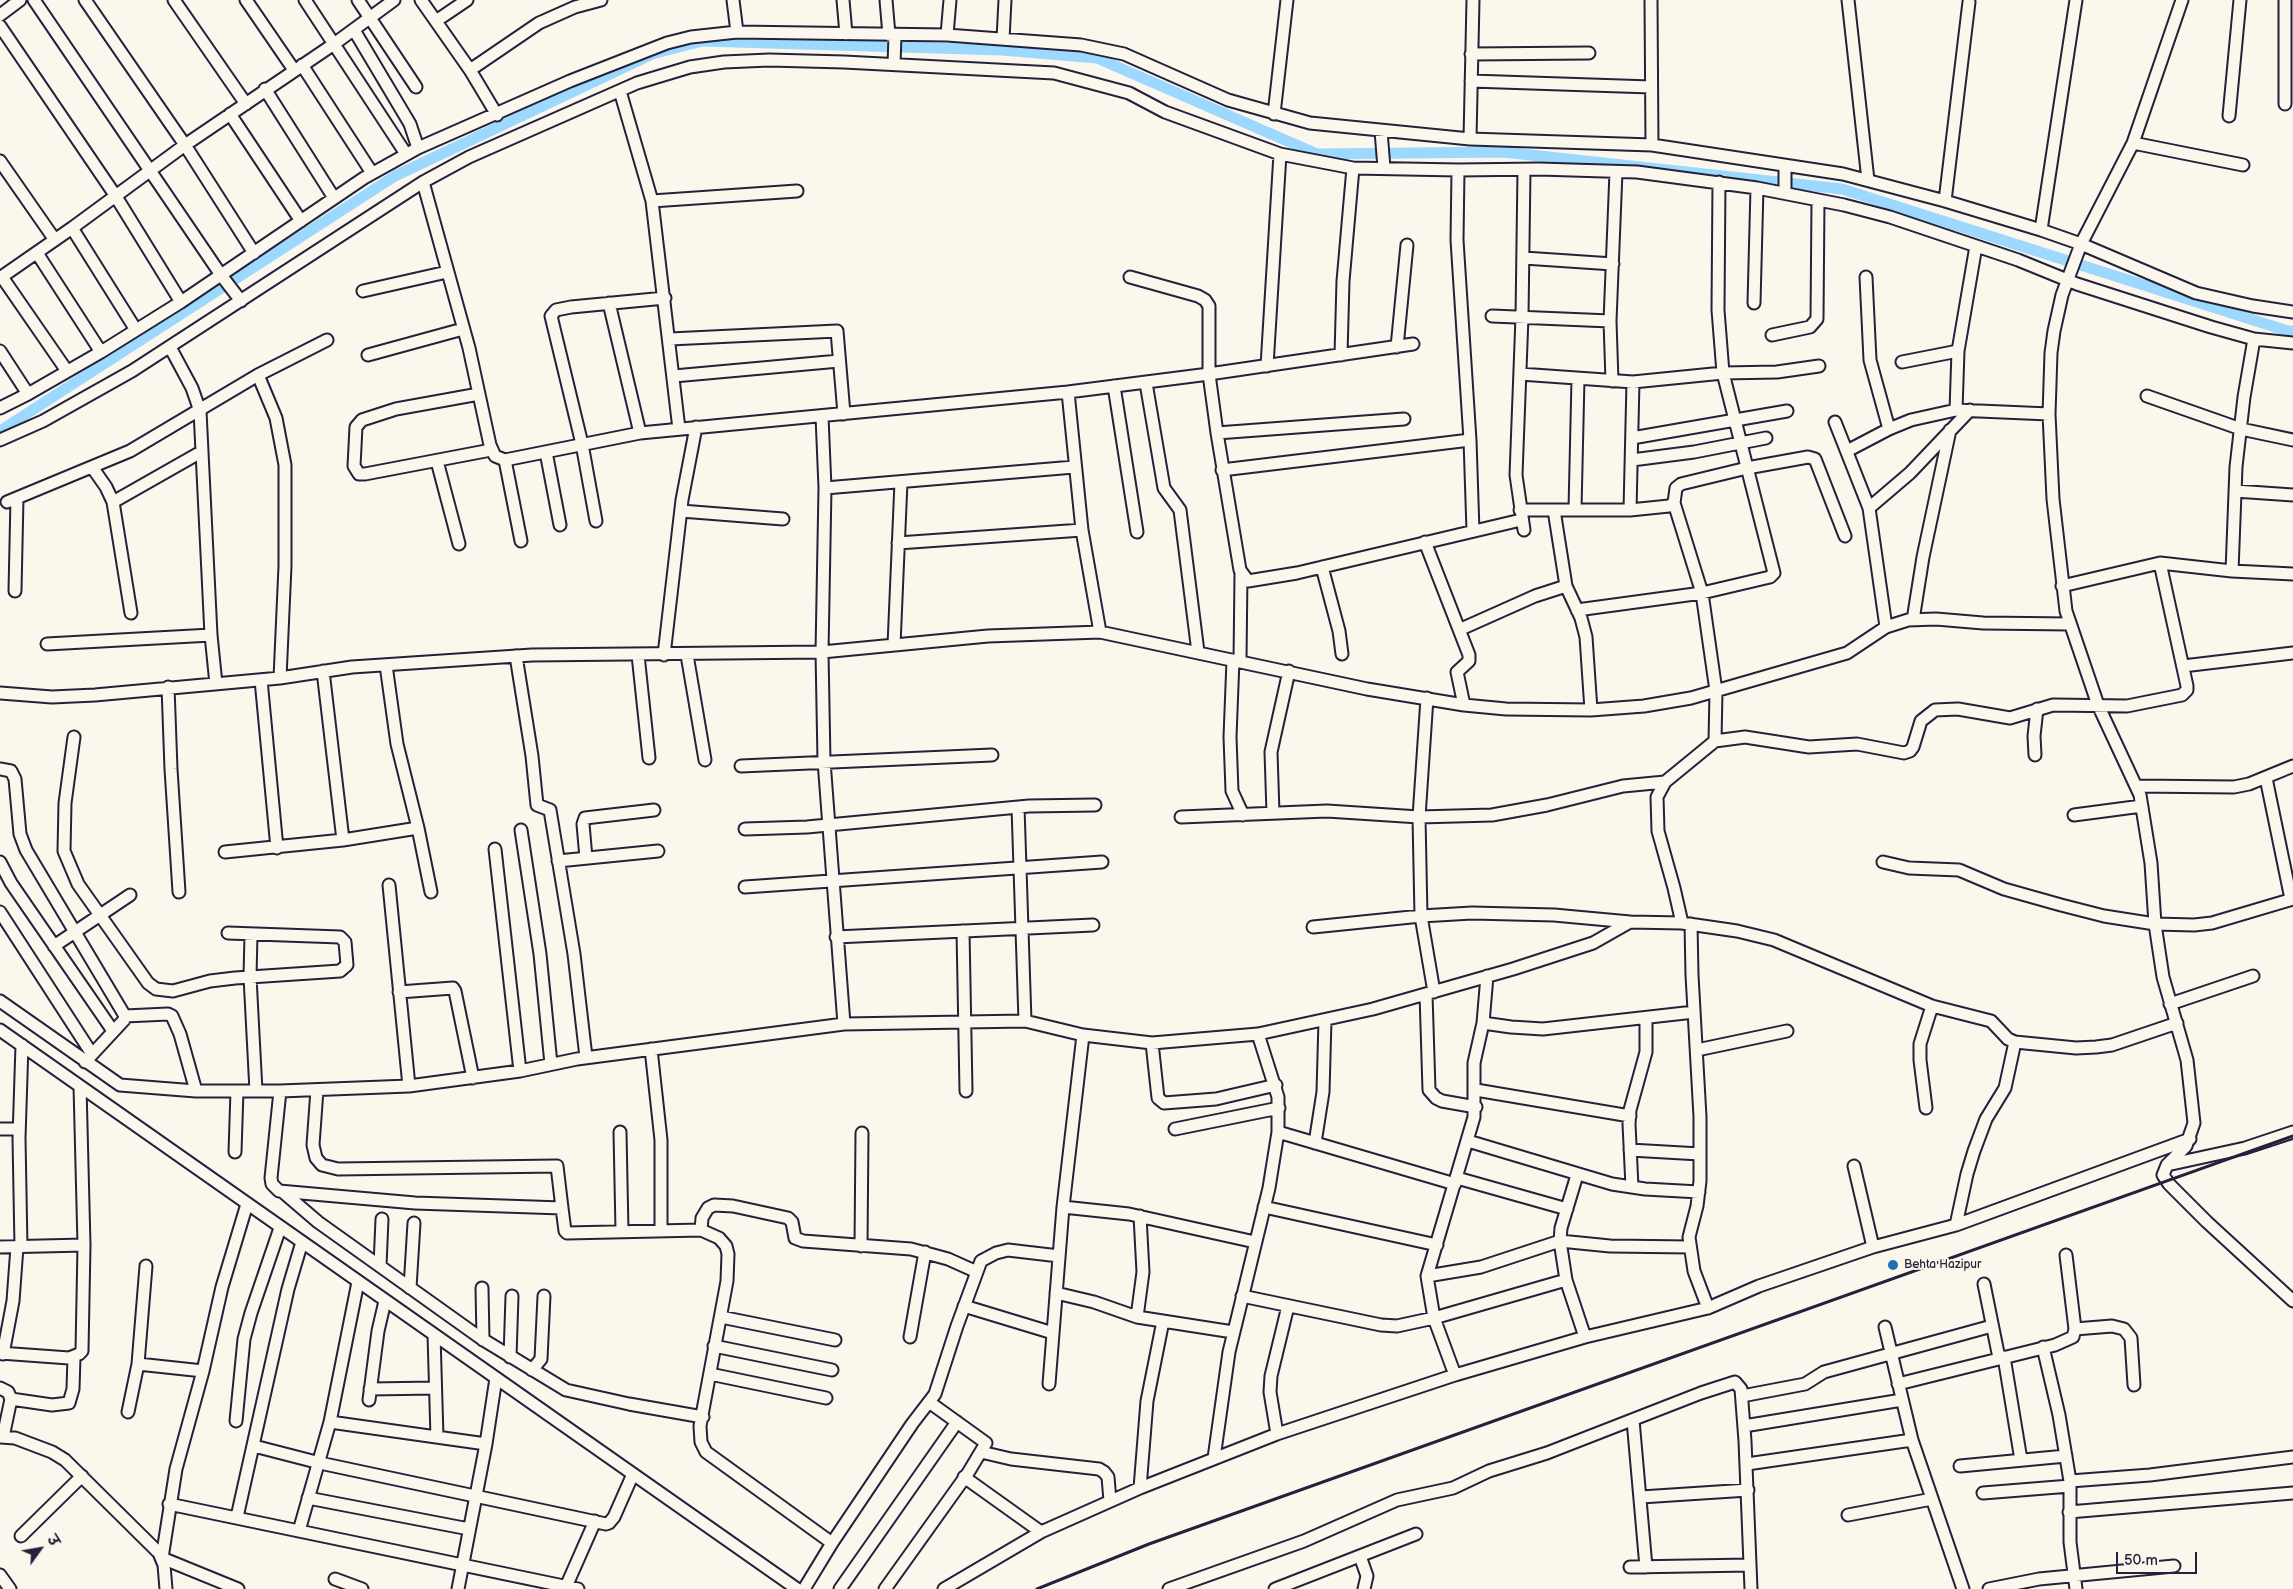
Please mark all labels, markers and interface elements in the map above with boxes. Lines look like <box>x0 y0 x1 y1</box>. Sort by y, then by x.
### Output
marker: Behta Hazipur <box>1886 1258 1900 1272</box>
place label: Behta Hazipur <box>1904 1258 1981 1272</box>
north arrow <box>15 1524 65 1574</box>
text: उ <box>43 1532 63 1549</box>
scale bar <box>2118 1542 2199 1574</box>
text: 50 m <box>2124 1551 2158 1570</box>

